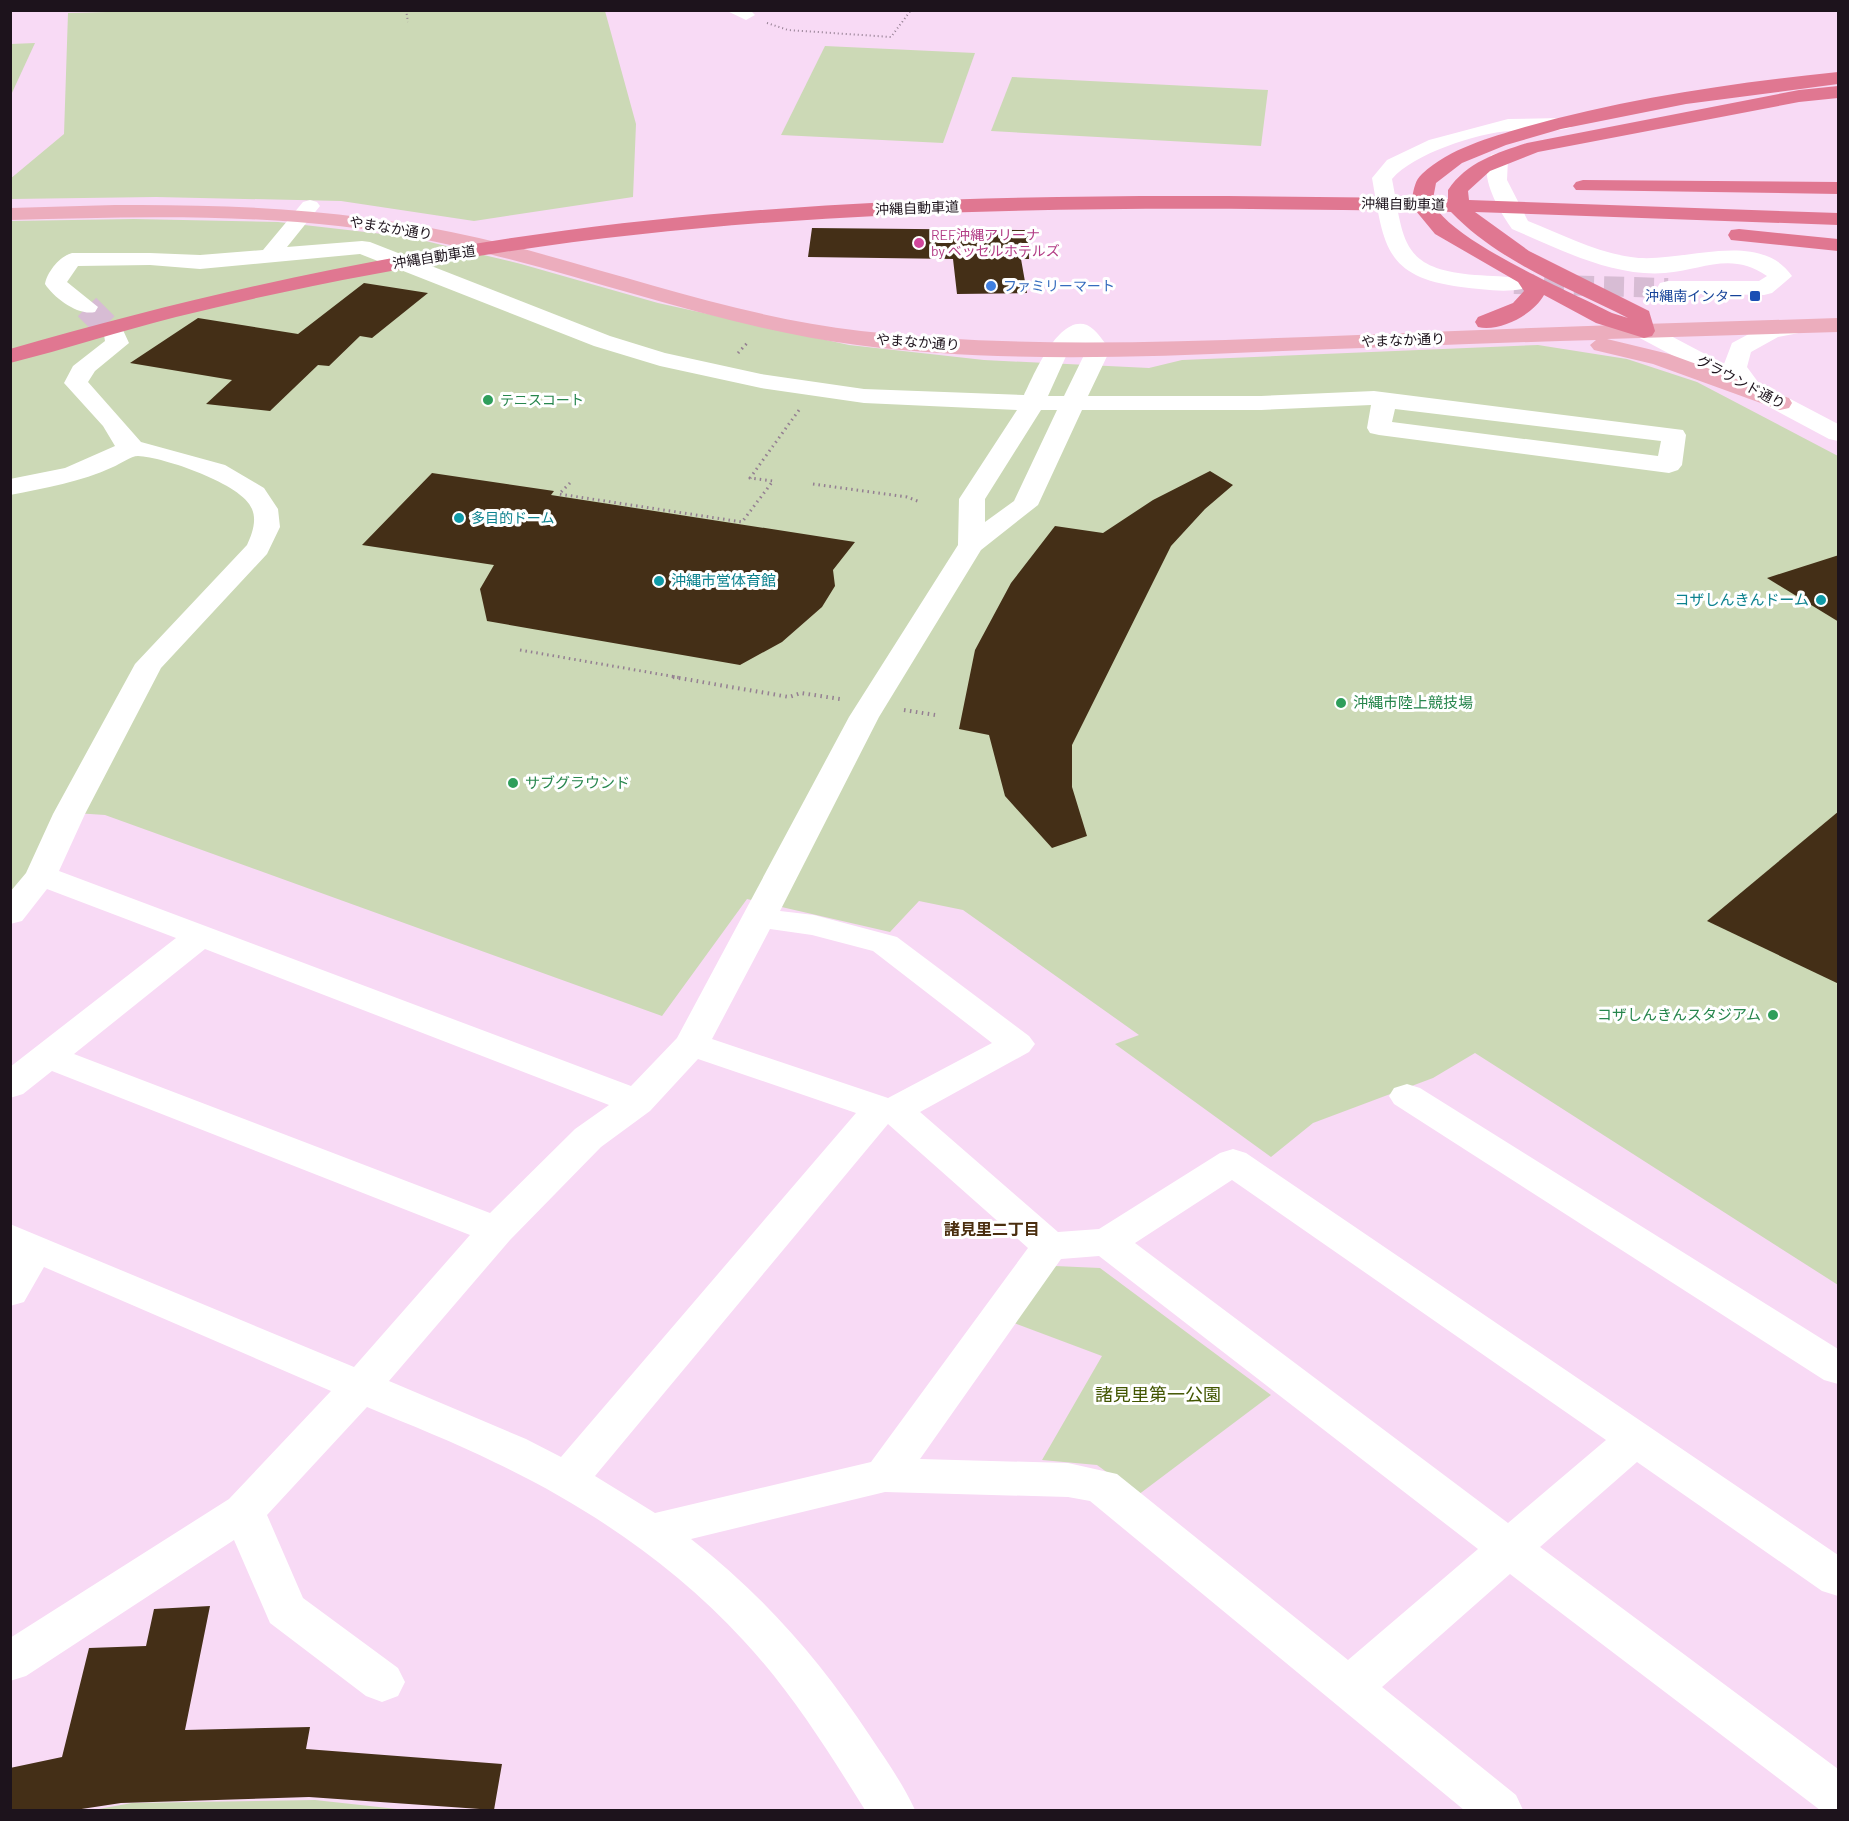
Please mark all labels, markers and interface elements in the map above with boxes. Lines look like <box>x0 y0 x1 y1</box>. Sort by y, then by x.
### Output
street label: 沖縄自動車道 <box>1361 194 1445 213</box>
street label: 沖縄自動車道 <box>875 198 959 217</box>
street label: やまなか通り <box>348 213 434 242</box>
place label: REF沖縄アリーナ by ベッセルホテルズ <box>931 226 1060 259</box>
marker: REF沖縄アリーナ by ベッセルホテルズ <box>912 236 926 250</box>
street label: 沖縄自動車道 <box>391 242 477 271</box>
place label: ファミリーマート <box>1003 277 1115 294</box>
marker: ファミリーマート <box>984 279 998 293</box>
place label: 沖縄南インター <box>1645 287 1743 304</box>
marker: 沖縄南インター <box>1748 289 1762 303</box>
street label: やまなか通り <box>876 330 961 353</box>
street label: やまなか通り <box>1361 330 1445 349</box>
street label: グラウンド通り <box>1694 351 1788 412</box>
place label: テニスコート <box>500 391 584 408</box>
marker: テニスコート <box>481 393 495 407</box>
place label: 多目的ドーム <box>471 509 555 526</box>
marker: 多目的ドーム <box>452 511 466 525</box>
place label: 沖縄市営体育館 <box>671 571 776 589</box>
marker: 沖縄市営体育館 <box>652 574 666 588</box>
place label: コザしんきんドーム <box>1674 590 1809 608</box>
marker: コザしんきんドーム <box>1814 593 1828 607</box>
place label: 沖縄市陸上競技場 <box>1353 693 1473 711</box>
marker: 沖縄市陸上競技場 <box>1334 696 1348 710</box>
place label: サブグラウンド <box>525 773 630 791</box>
marker: サブグラウンド <box>506 776 520 790</box>
place label: コザしんきんスタジアム <box>1597 1005 1761 1023</box>
marker: コザしんきんスタジアム <box>1766 1008 1780 1022</box>
district label: 諸見里二丁目 <box>944 1219 1040 1238</box>
park label: 諸見里第一公園 <box>1095 1383 1221 1405</box>

